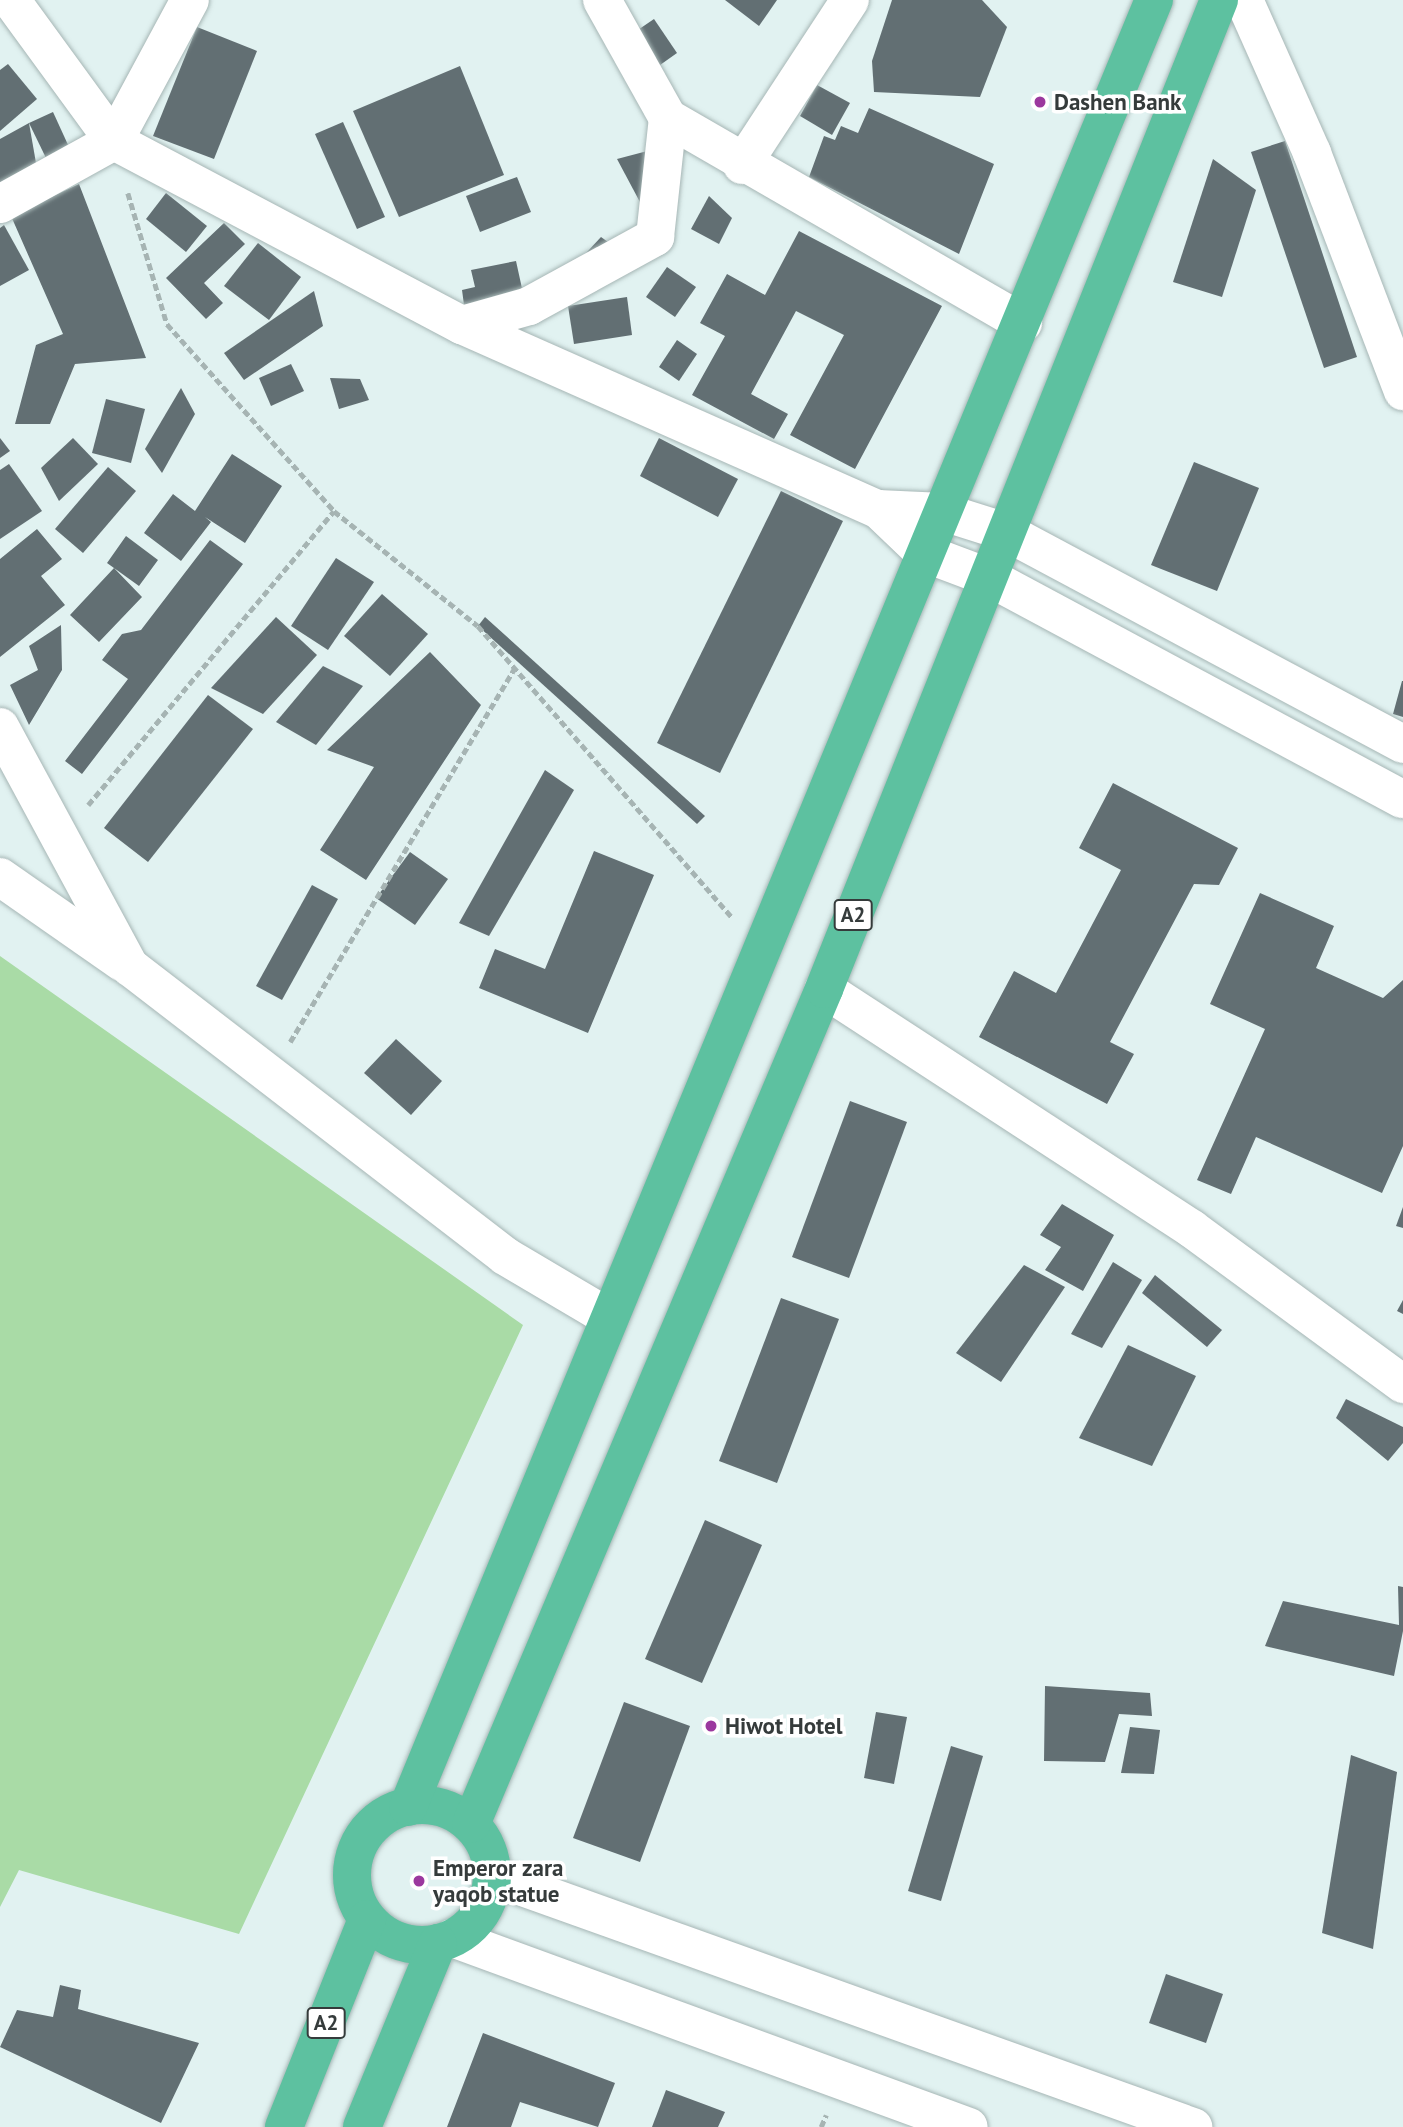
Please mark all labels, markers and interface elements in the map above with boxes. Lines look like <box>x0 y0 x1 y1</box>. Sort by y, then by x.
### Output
place label: Dashen Bank <box>1054 88 1181 116</box>
marker: Dashen Bank <box>1032 94 1048 110</box>
road number: A2 <box>832 898 874 932</box>
place label: Hiwot Hotel <box>725 1712 842 1740</box>
marker: Hiwot Hotel <box>703 1718 719 1734</box>
place label: Emperor zara yaqob statue <box>433 1854 563 1908</box>
marker: Emperor zara yaqob statue <box>411 1873 427 1889</box>
road number: A2 <box>305 2006 347 2040</box>

